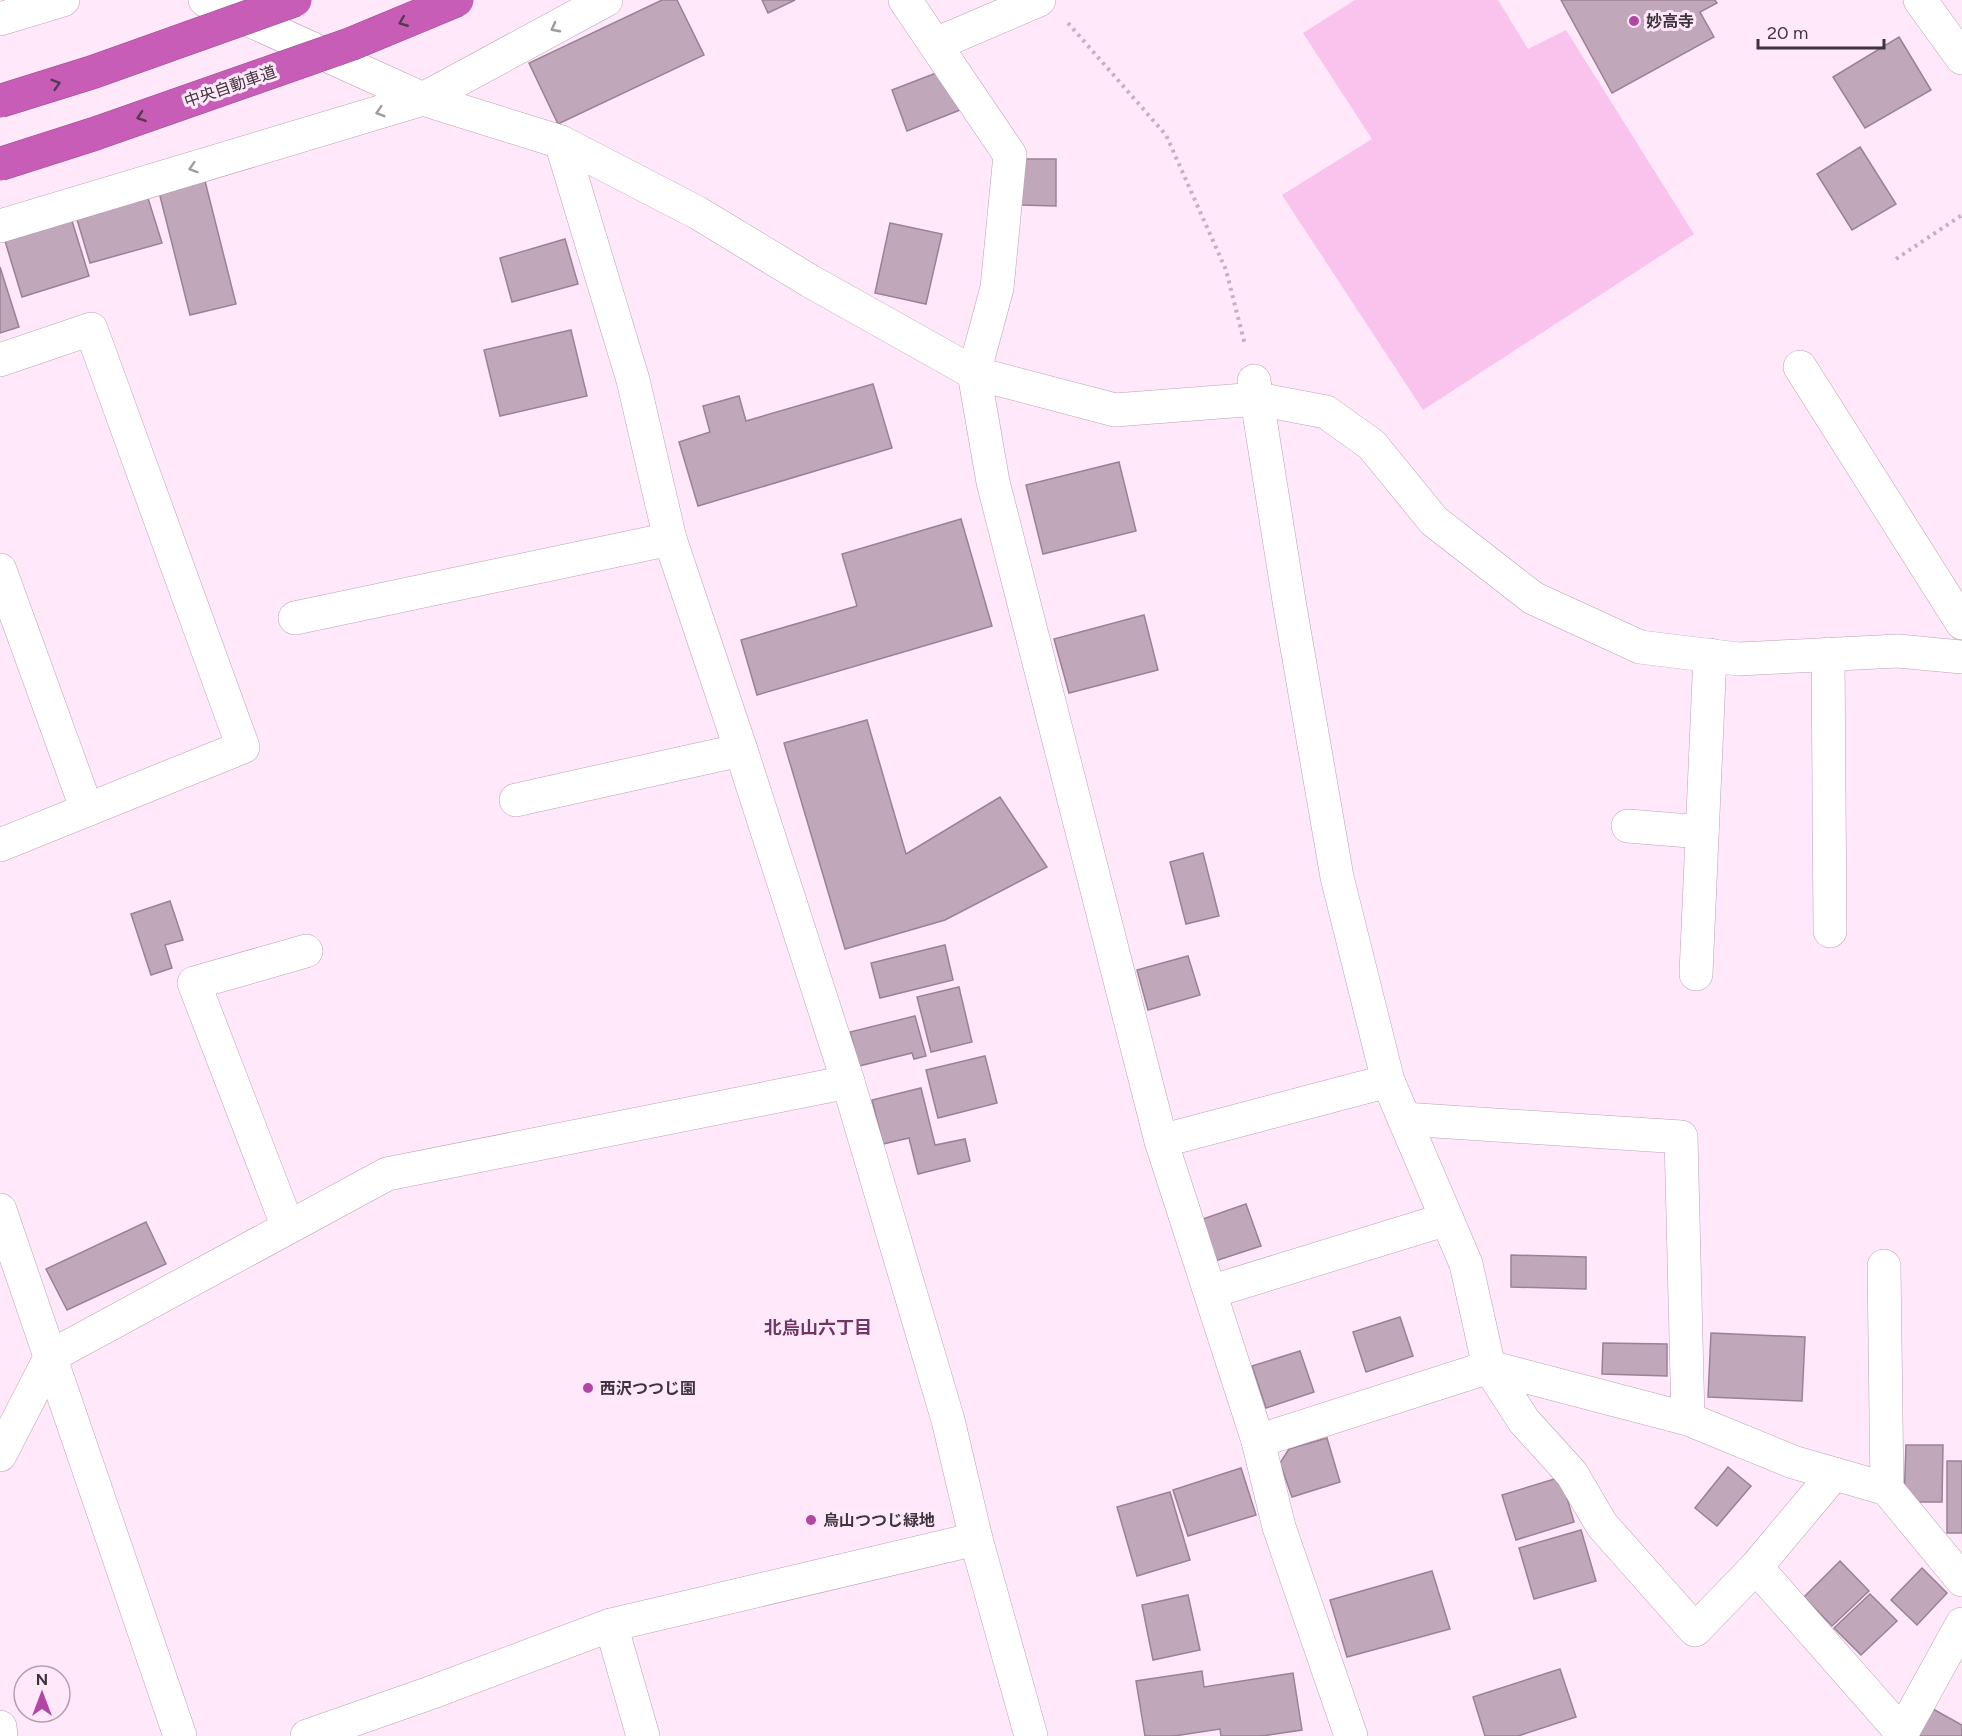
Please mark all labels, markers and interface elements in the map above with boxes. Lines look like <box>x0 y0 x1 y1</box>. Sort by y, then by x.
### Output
place label: 妙高寺 <box>1646 12 1694 31</box>
scale bar <box>1758 12 1884 50</box>
marker: 妙高寺 <box>1627 14 1641 28</box>
one-way arrow <box>398 15 409 27</box>
one-way arrow <box>551 21 561 32</box>
text: 20 m <box>1767 22 1808 44</box>
street label: 中央自動車道 <box>182 62 279 111</box>
one-way arrow <box>50 79 61 91</box>
one-way arrow <box>375 105 386 117</box>
one-way arrow <box>136 110 147 123</box>
one-way arrow <box>188 161 199 173</box>
district label: 北烏山六丁目 <box>764 1317 872 1339</box>
place label: 西沢つつじ園 <box>600 1379 696 1398</box>
marker: 西沢つつじ園 <box>581 1381 595 1395</box>
place label: 烏山つつじ緑地 <box>823 1511 935 1530</box>
marker: 烏山つつじ緑地 <box>804 1513 818 1527</box>
north arrow <box>12 1664 72 1724</box>
text: N <box>36 1670 48 1689</box>

